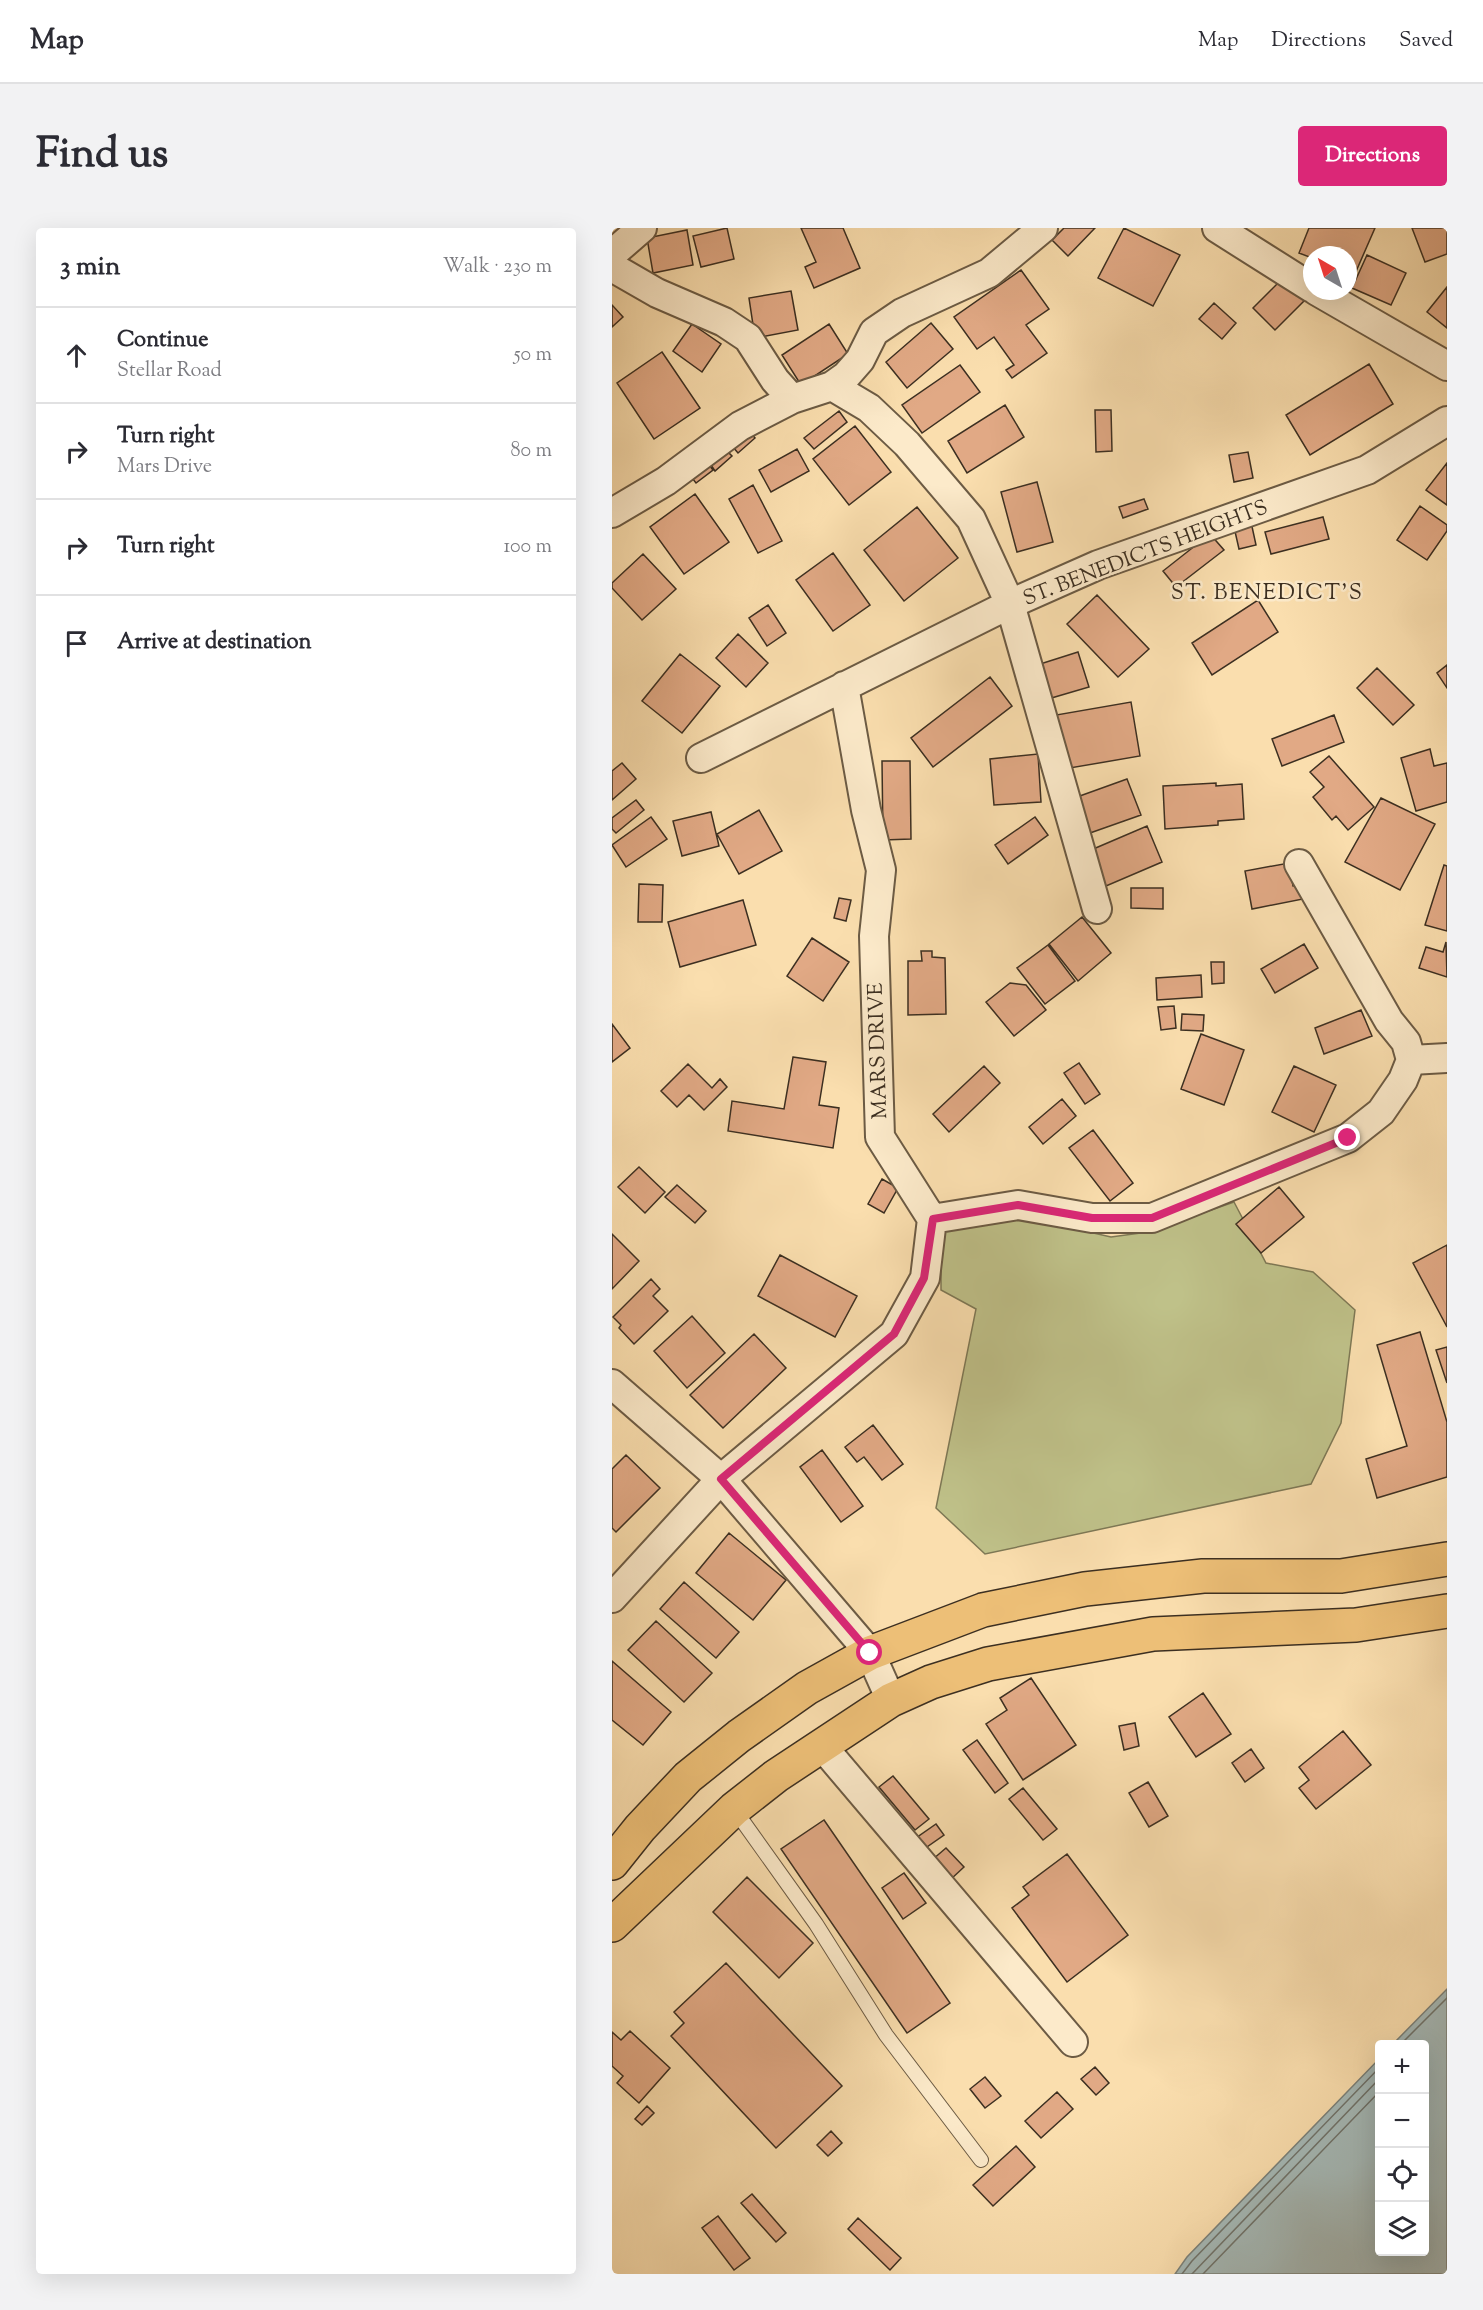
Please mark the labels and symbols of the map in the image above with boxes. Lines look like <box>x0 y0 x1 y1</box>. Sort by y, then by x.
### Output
north arrow <box>1303 246 1357 300</box>
street label: ST. BENEDICTS HEIGHTS <box>1019 493 1272 614</box>
district label: ST. BENEDICT'S <box>1171 578 1363 610</box>
street label: MARS DRIVE <box>862 982 896 1120</box>
route end <box>1334 1124 1360 1150</box>
route start <box>856 1639 882 1665</box>

